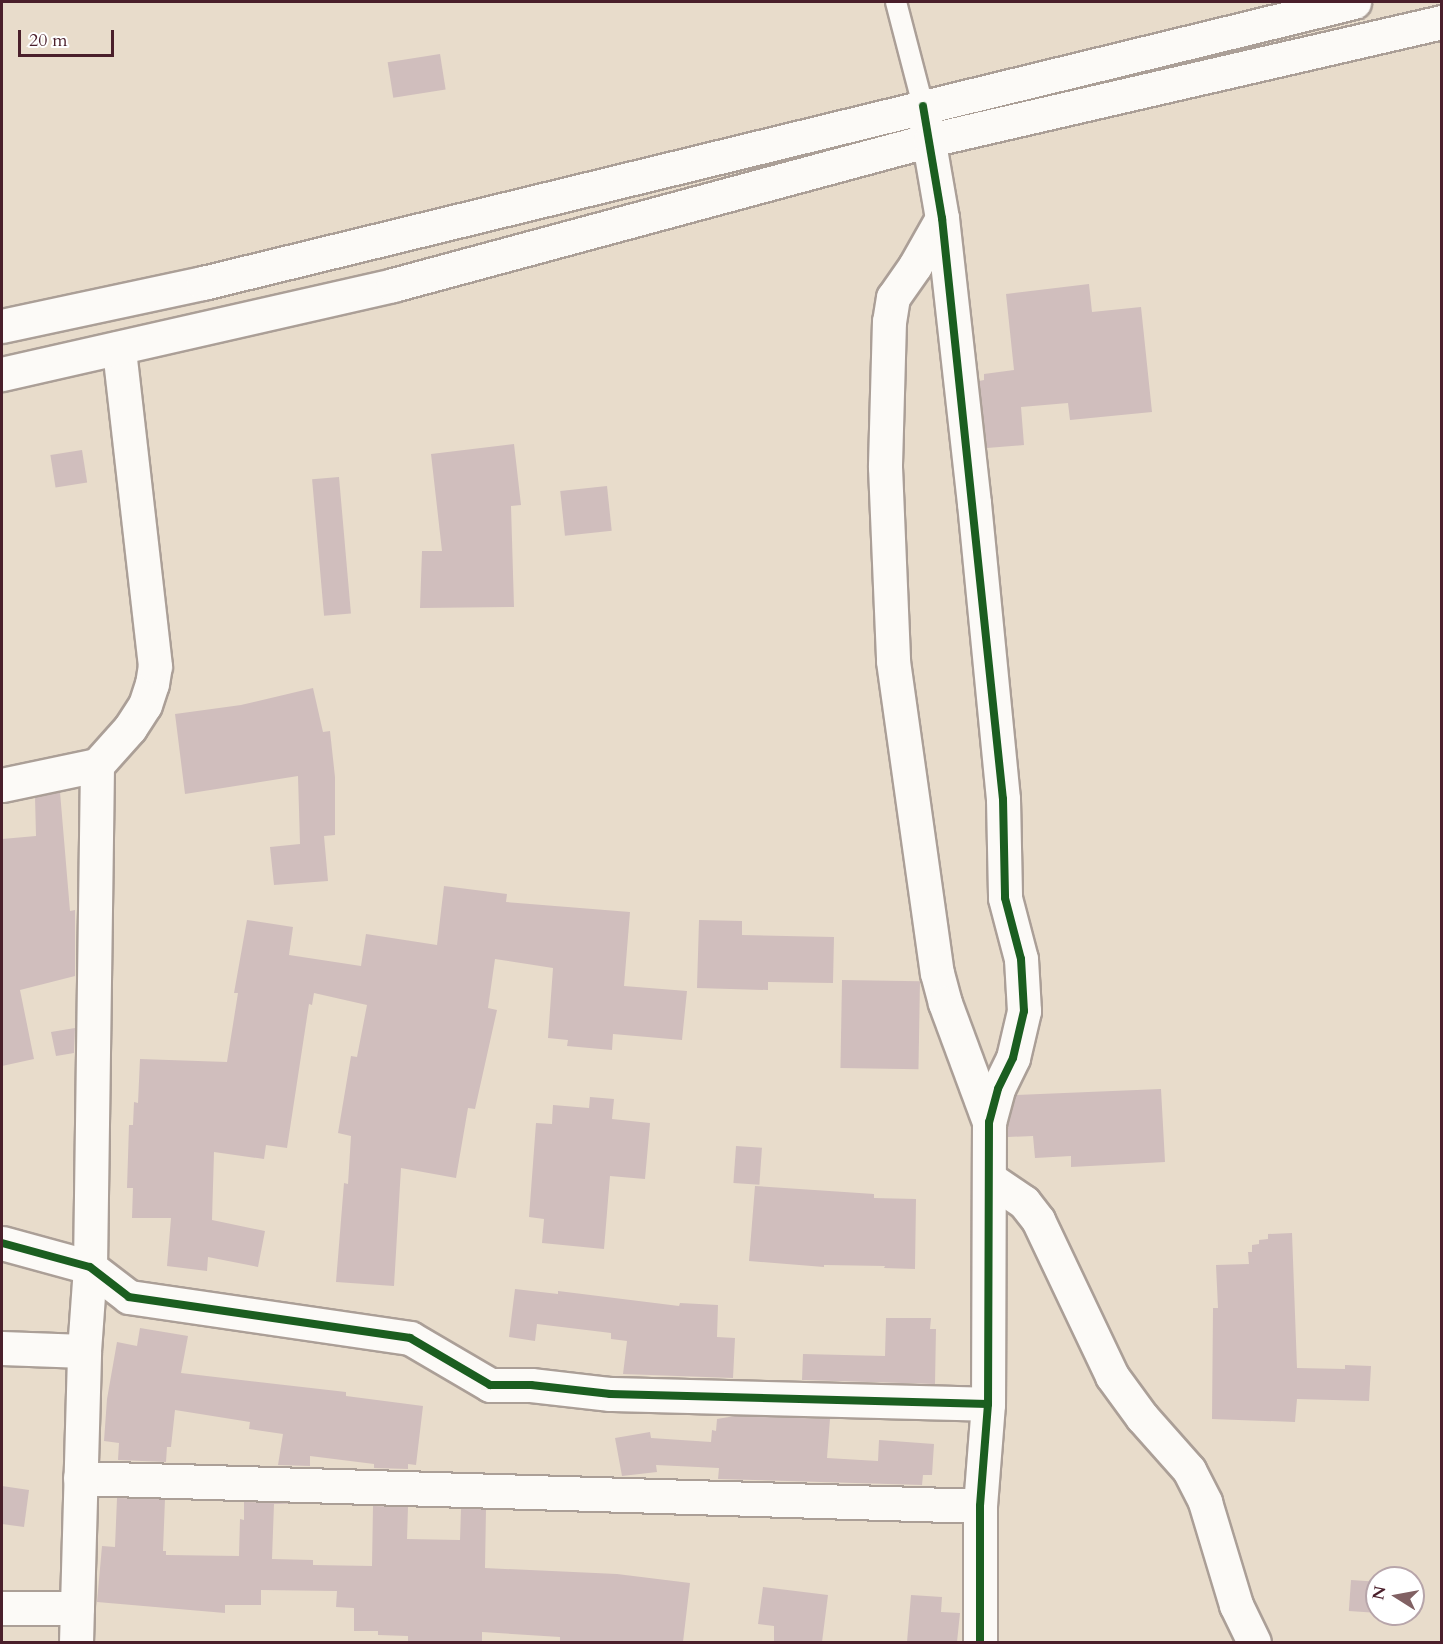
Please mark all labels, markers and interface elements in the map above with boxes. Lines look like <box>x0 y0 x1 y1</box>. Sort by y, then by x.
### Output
scale bar <box>21 18 117 56</box>
text: 20 m <box>29 28 68 53</box>
north arrow <box>1365 1566 1425 1626</box>
text: N <box>1367 1584 1391 1602</box>

